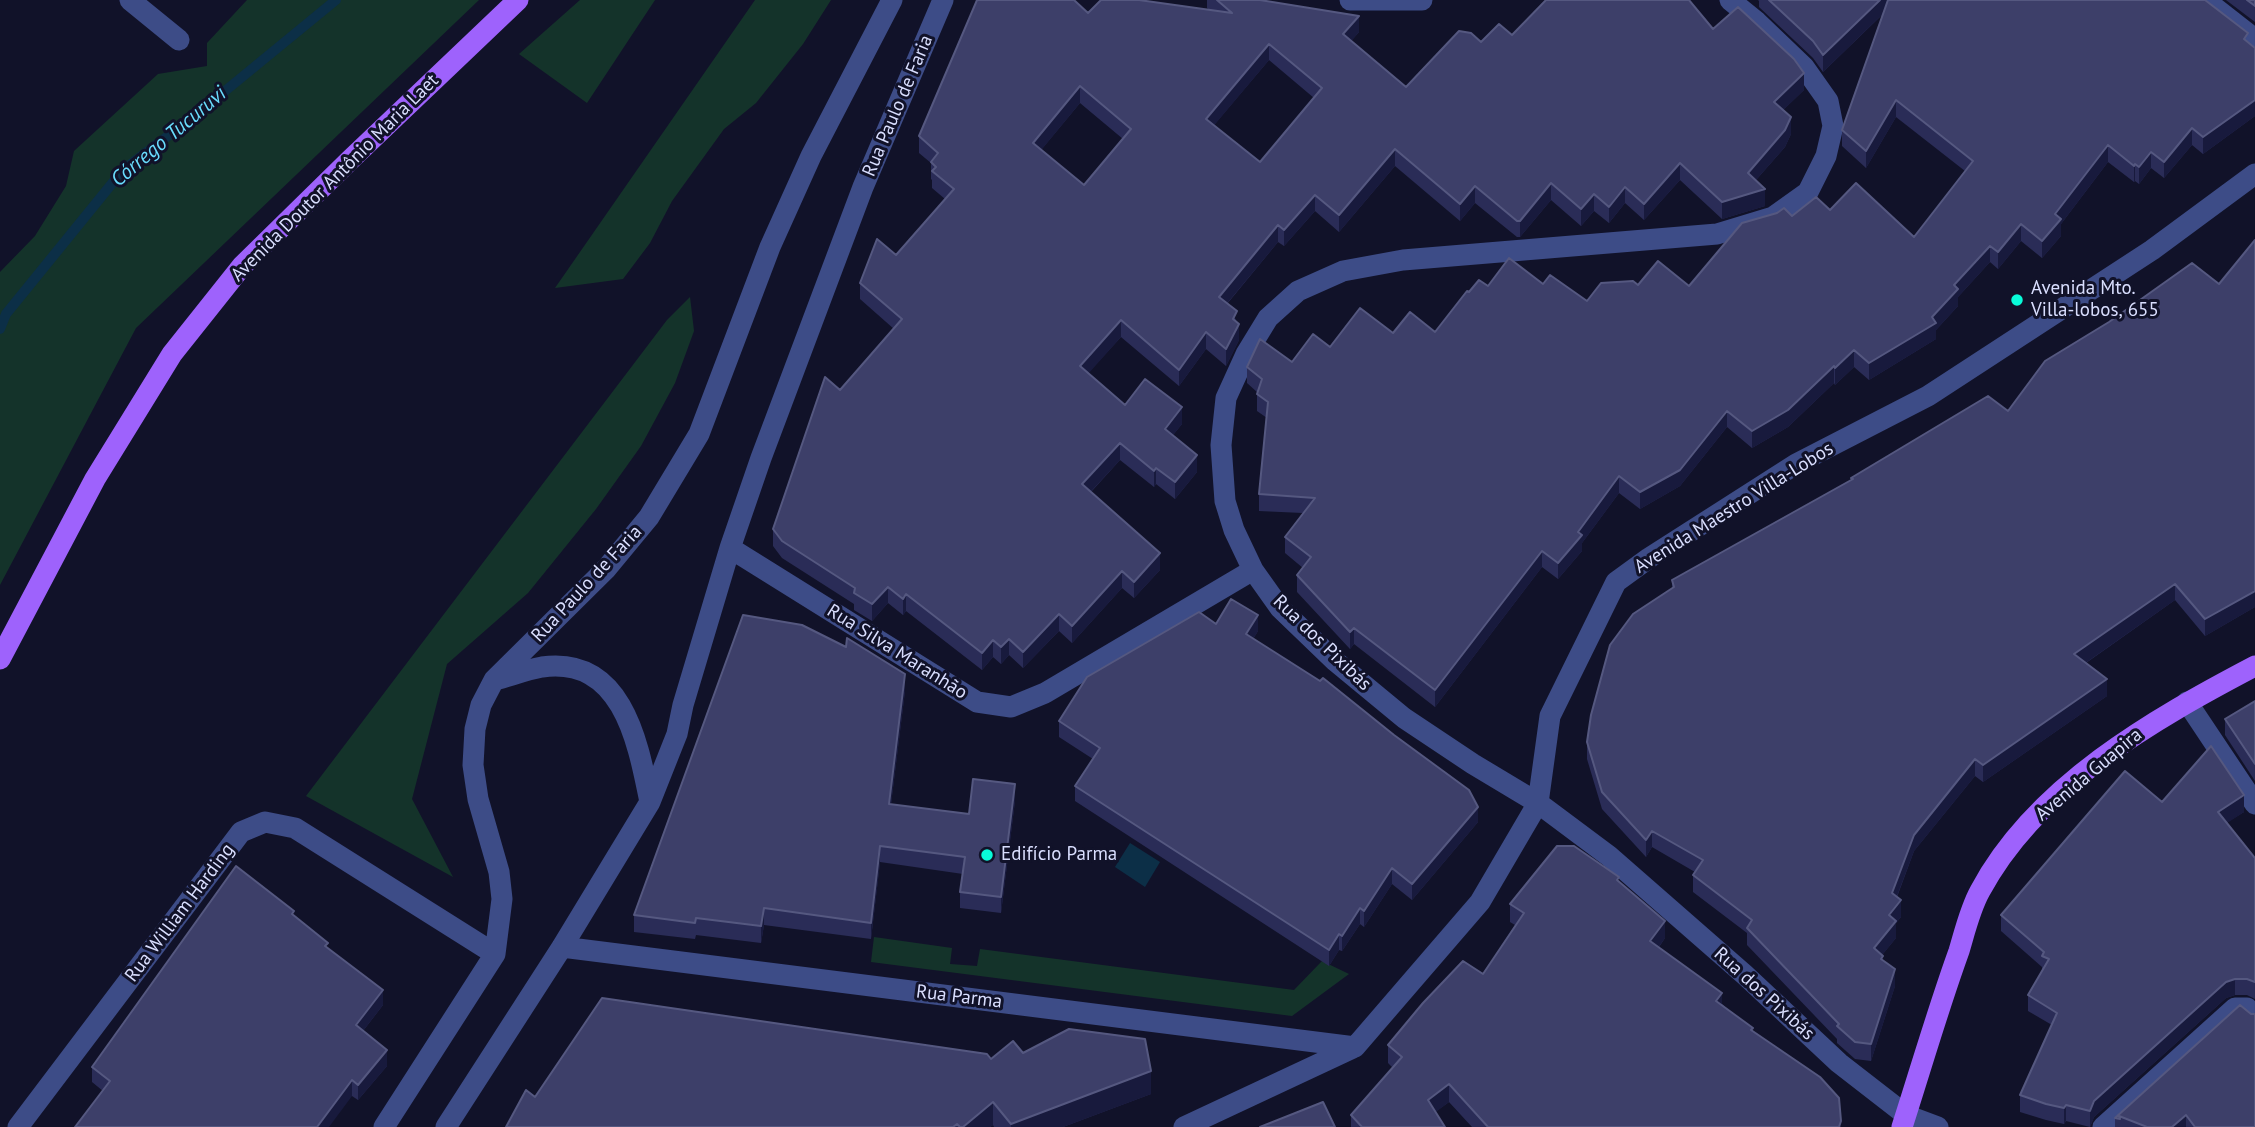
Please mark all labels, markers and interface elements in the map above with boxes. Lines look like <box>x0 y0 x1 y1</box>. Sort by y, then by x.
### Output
street label: Rua Paulo de Faria <box>858 32 938 180</box>
street label: Avenida Doutor Antônio Maria Laet <box>226 69 444 287</box>
water label: Córrego Tucuruvi <box>106 81 232 193</box>
place label: Avenida Mto. Villa-lobos, 655 <box>2031 278 2159 322</box>
marker: Avenida Mto. Villa-lobos, 655 <box>2009 292 2025 308</box>
street label: Avenida Maestro Villa-Lobos <box>1630 437 1838 579</box>
street label: Rua Paulo de Faria <box>527 521 647 647</box>
street label: Rua dos Pixibás <box>1268 590 1376 696</box>
street label: Rua Silva Maranhão <box>823 600 971 704</box>
street label: Avenida Guapira <box>2031 724 2147 826</box>
street label: Rua William Harding <box>121 839 239 987</box>
place label: Edifício Parma <box>1001 844 1117 866</box>
marker: Edifício Parma <box>979 847 995 863</box>
street label: Rua dos Pixibás <box>1709 943 1819 1045</box>
street label: Rua Parma <box>915 980 1003 1014</box>

